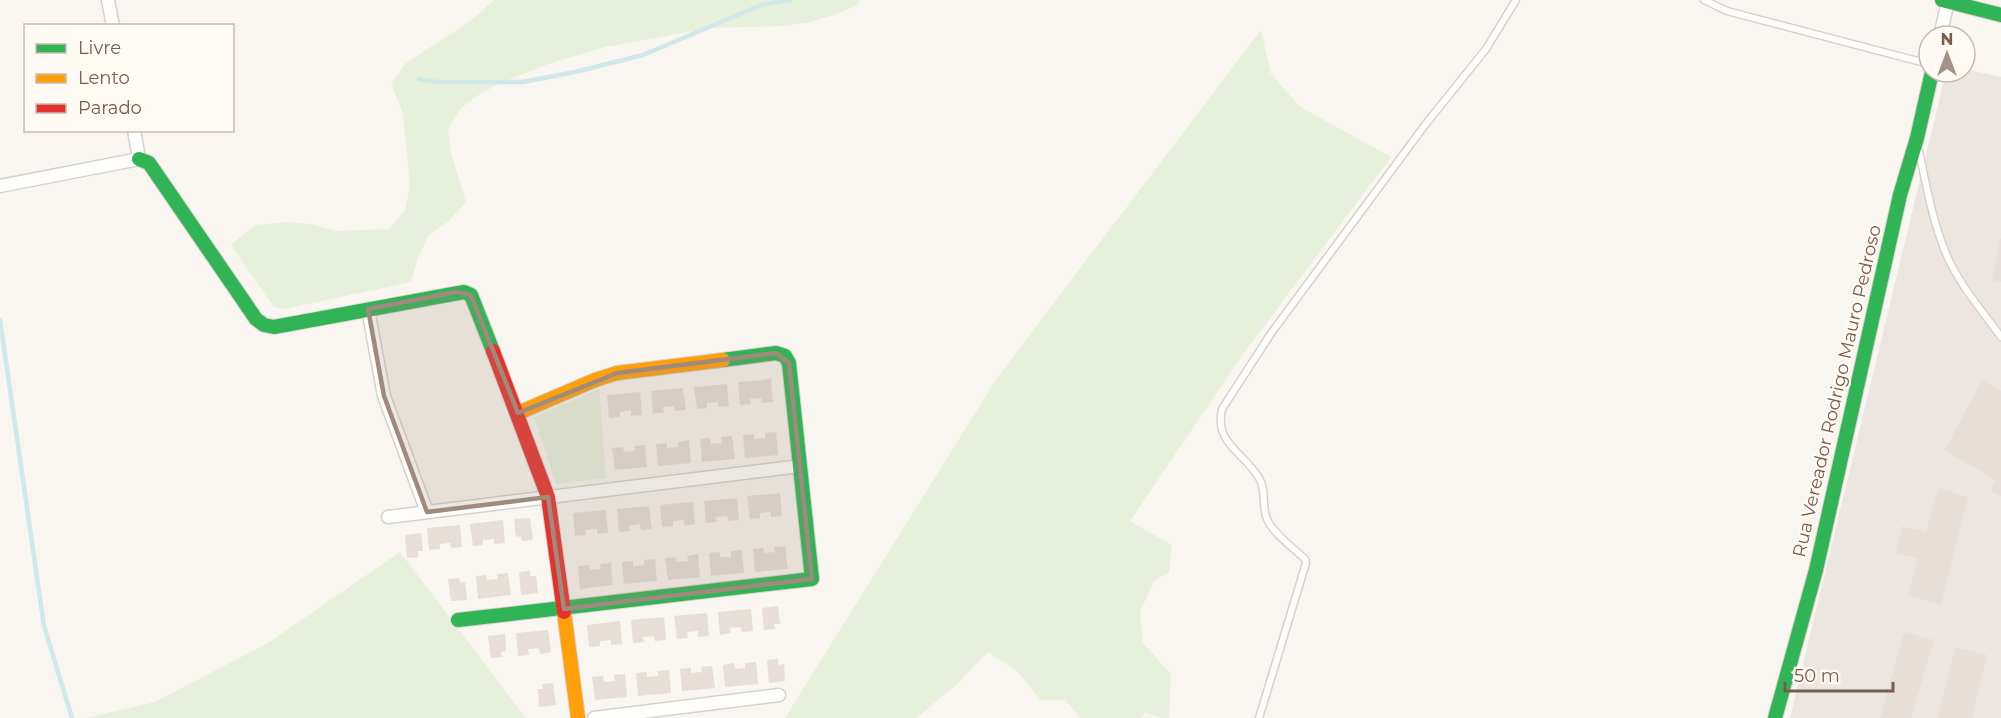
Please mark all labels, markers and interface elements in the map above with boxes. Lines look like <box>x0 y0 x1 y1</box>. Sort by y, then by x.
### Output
legend <box>24 24 234 132</box>
north arrow <box>1917 24 1977 84</box>
text: N <box>1941 30 1953 49</box>
text: Livre <box>78 37 121 59</box>
text: Lento <box>78 67 130 89</box>
text: Parado <box>78 97 142 119</box>
street label: Rua Vereador Rodrigo Mauro Pedroso <box>1788 223 1886 559</box>
scale bar <box>1785 655 1893 693</box>
text: 50 m <box>1794 665 1840 687</box>

